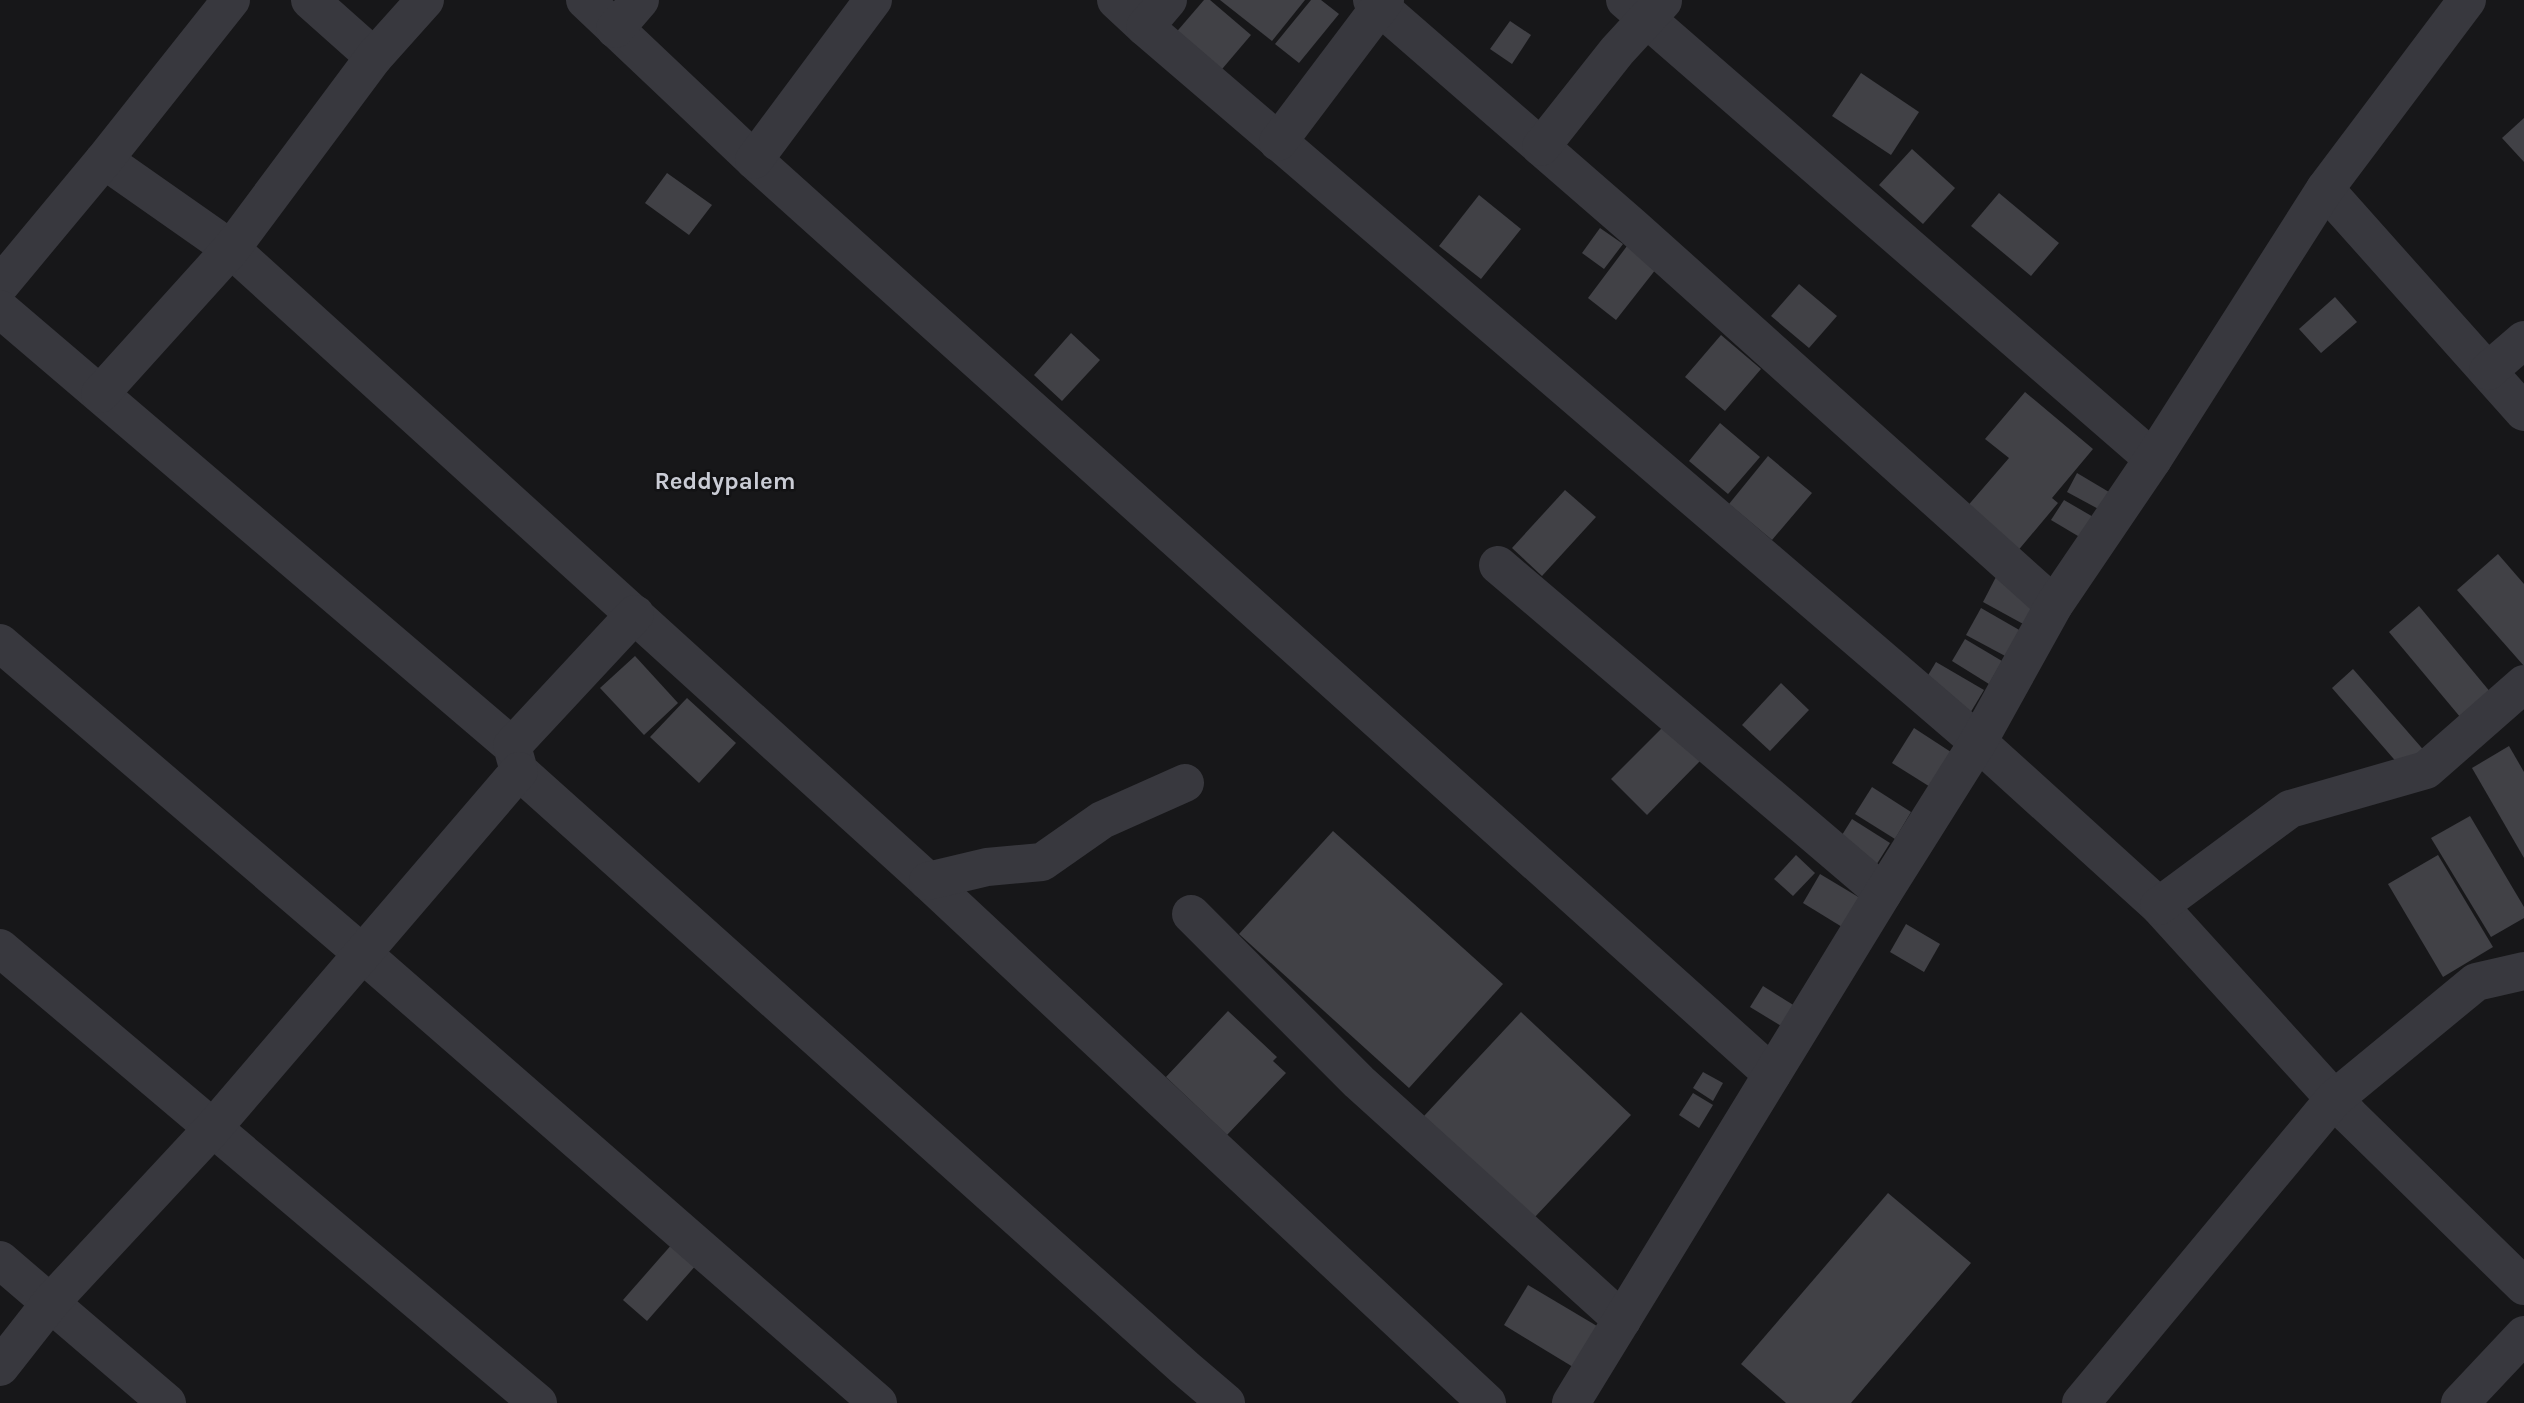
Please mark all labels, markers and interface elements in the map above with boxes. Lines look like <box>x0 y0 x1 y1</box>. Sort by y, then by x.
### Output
district label: Reddypalem <box>654 467 796 495</box>

